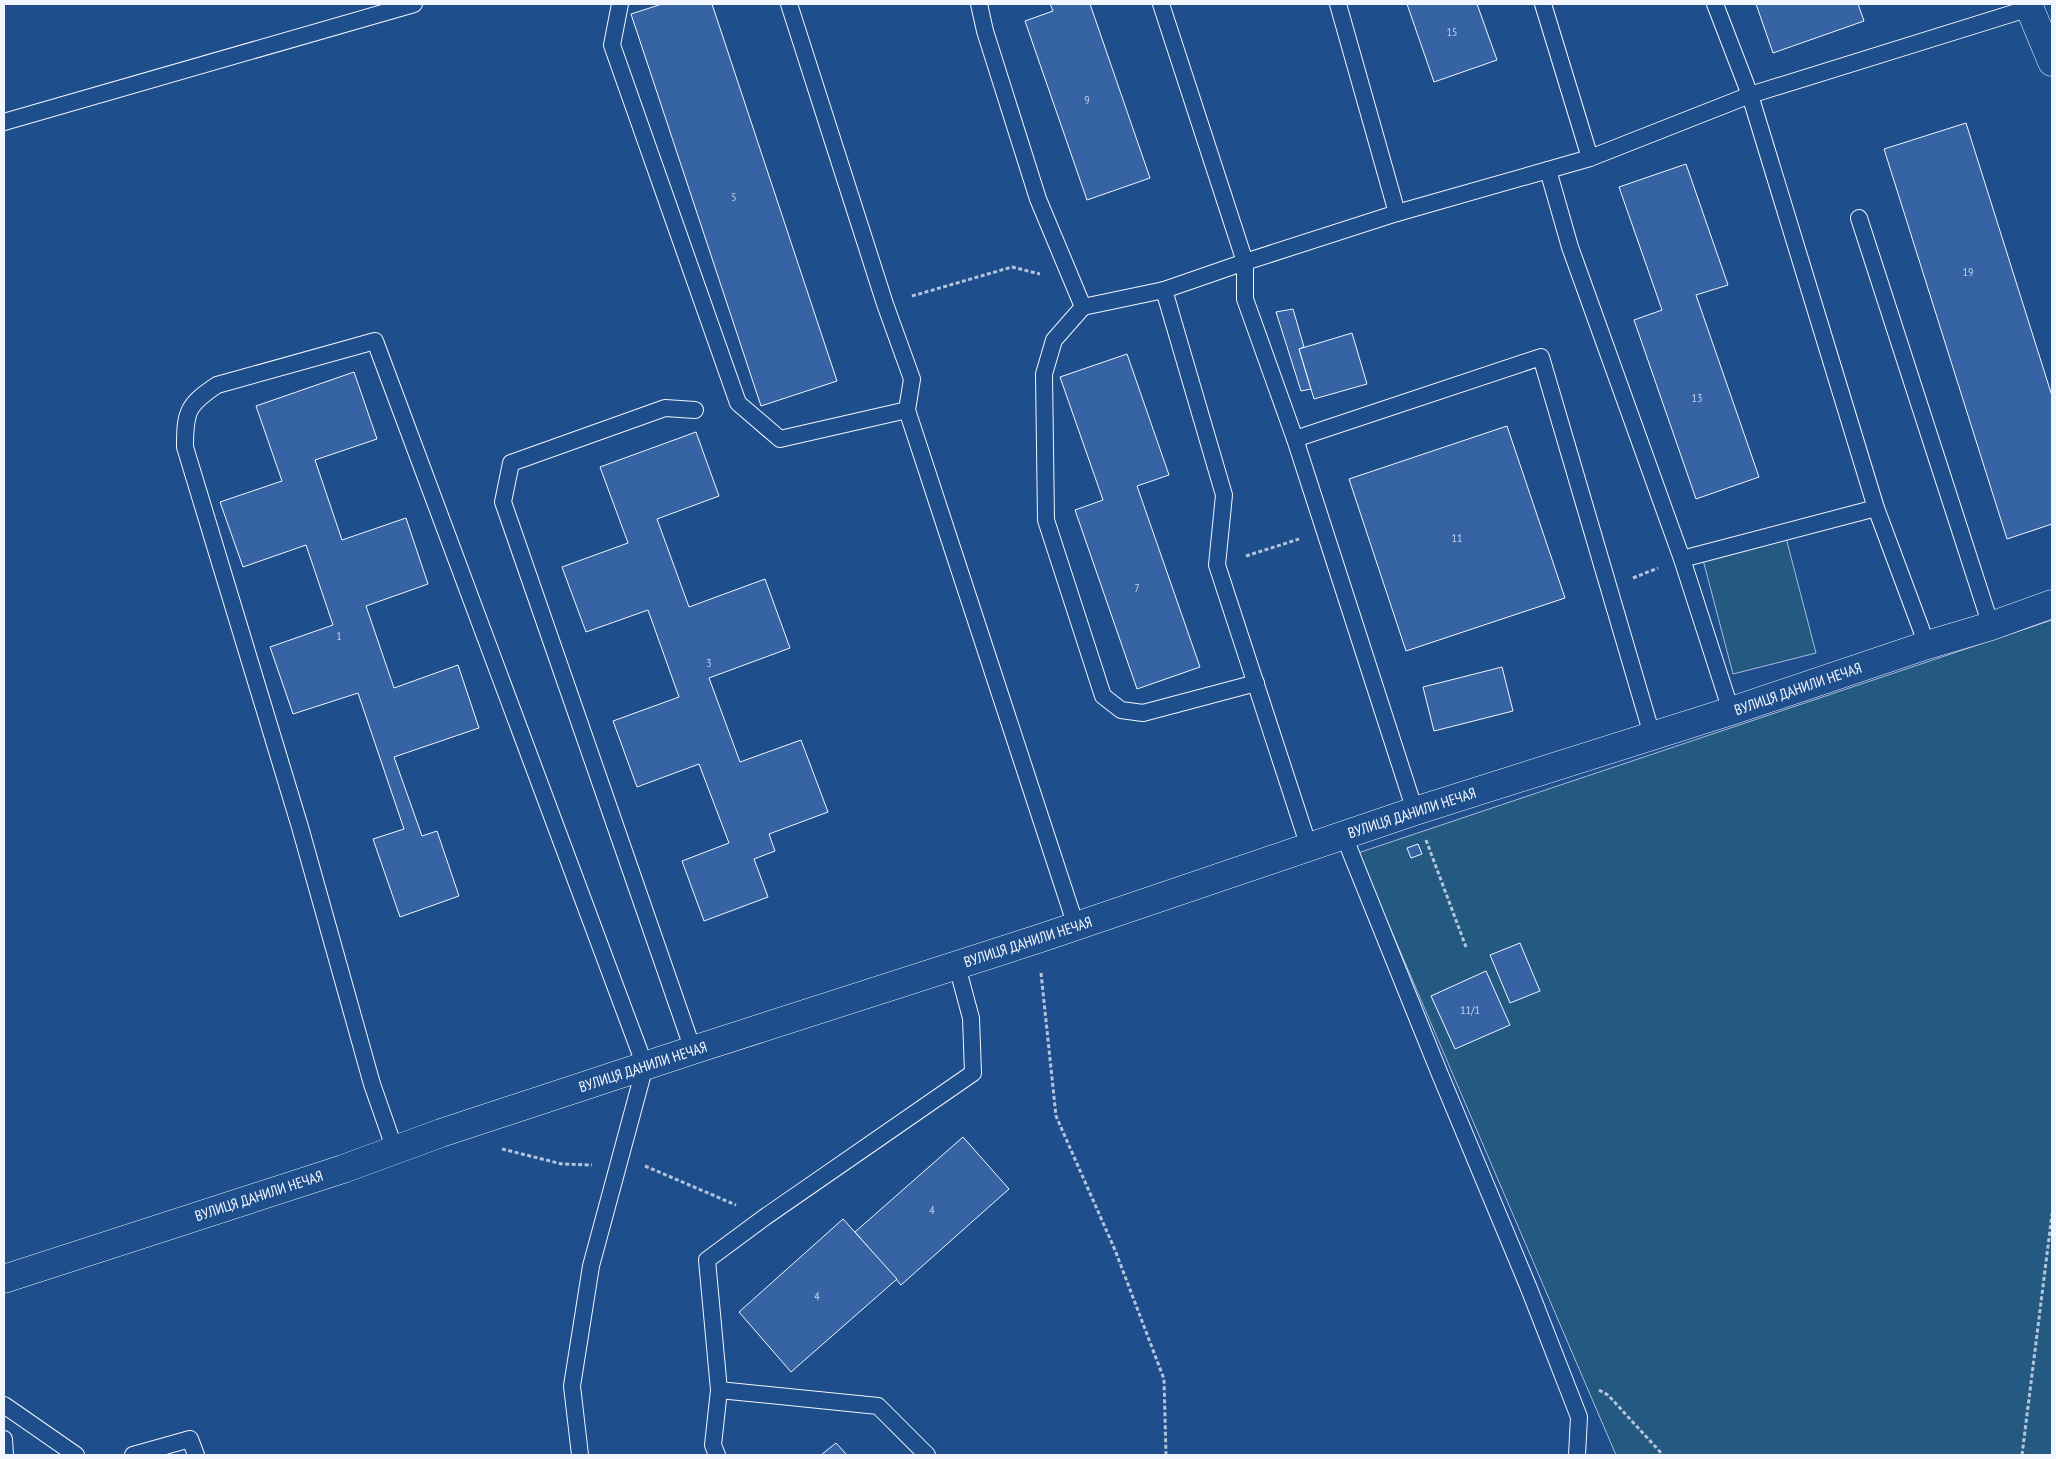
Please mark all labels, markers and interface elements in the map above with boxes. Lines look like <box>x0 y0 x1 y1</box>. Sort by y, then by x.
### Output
house number: 15 <box>1447 24 1457 39</box>
house number: 9 <box>1084 92 1090 107</box>
house number: 5 <box>731 189 737 204</box>
house number: 19 <box>1963 264 1973 279</box>
house number: 13 <box>1692 390 1702 405</box>
house number: 11 <box>1452 530 1462 545</box>
house number: 7 <box>1134 580 1140 595</box>
house number: 1 <box>336 628 342 643</box>
house number: 3 <box>706 655 712 670</box>
street label: ВУЛИЦЯ ДАНИЛИ НЕЧАЯ <box>1732 658 1864 719</box>
street label: ВУЛИЦЯ ДАНИЛИ НЕЧАЯ <box>1345 783 1478 842</box>
street label: ВУЛИЦЯ ДАНИЛИ НЕЧАЯ <box>961 912 1094 971</box>
house number: 11/1 <box>1460 1002 1480 1017</box>
street label: ВУЛИЦЯ ДАНИЛИ НЕЧАЯ <box>576 1037 709 1096</box>
street label: ВУЛИЦЯ ДАНИЛИ НЕЧАЯ <box>192 1166 325 1225</box>
house number: 4 <box>929 1202 935 1217</box>
house number: 4 <box>814 1288 820 1303</box>

